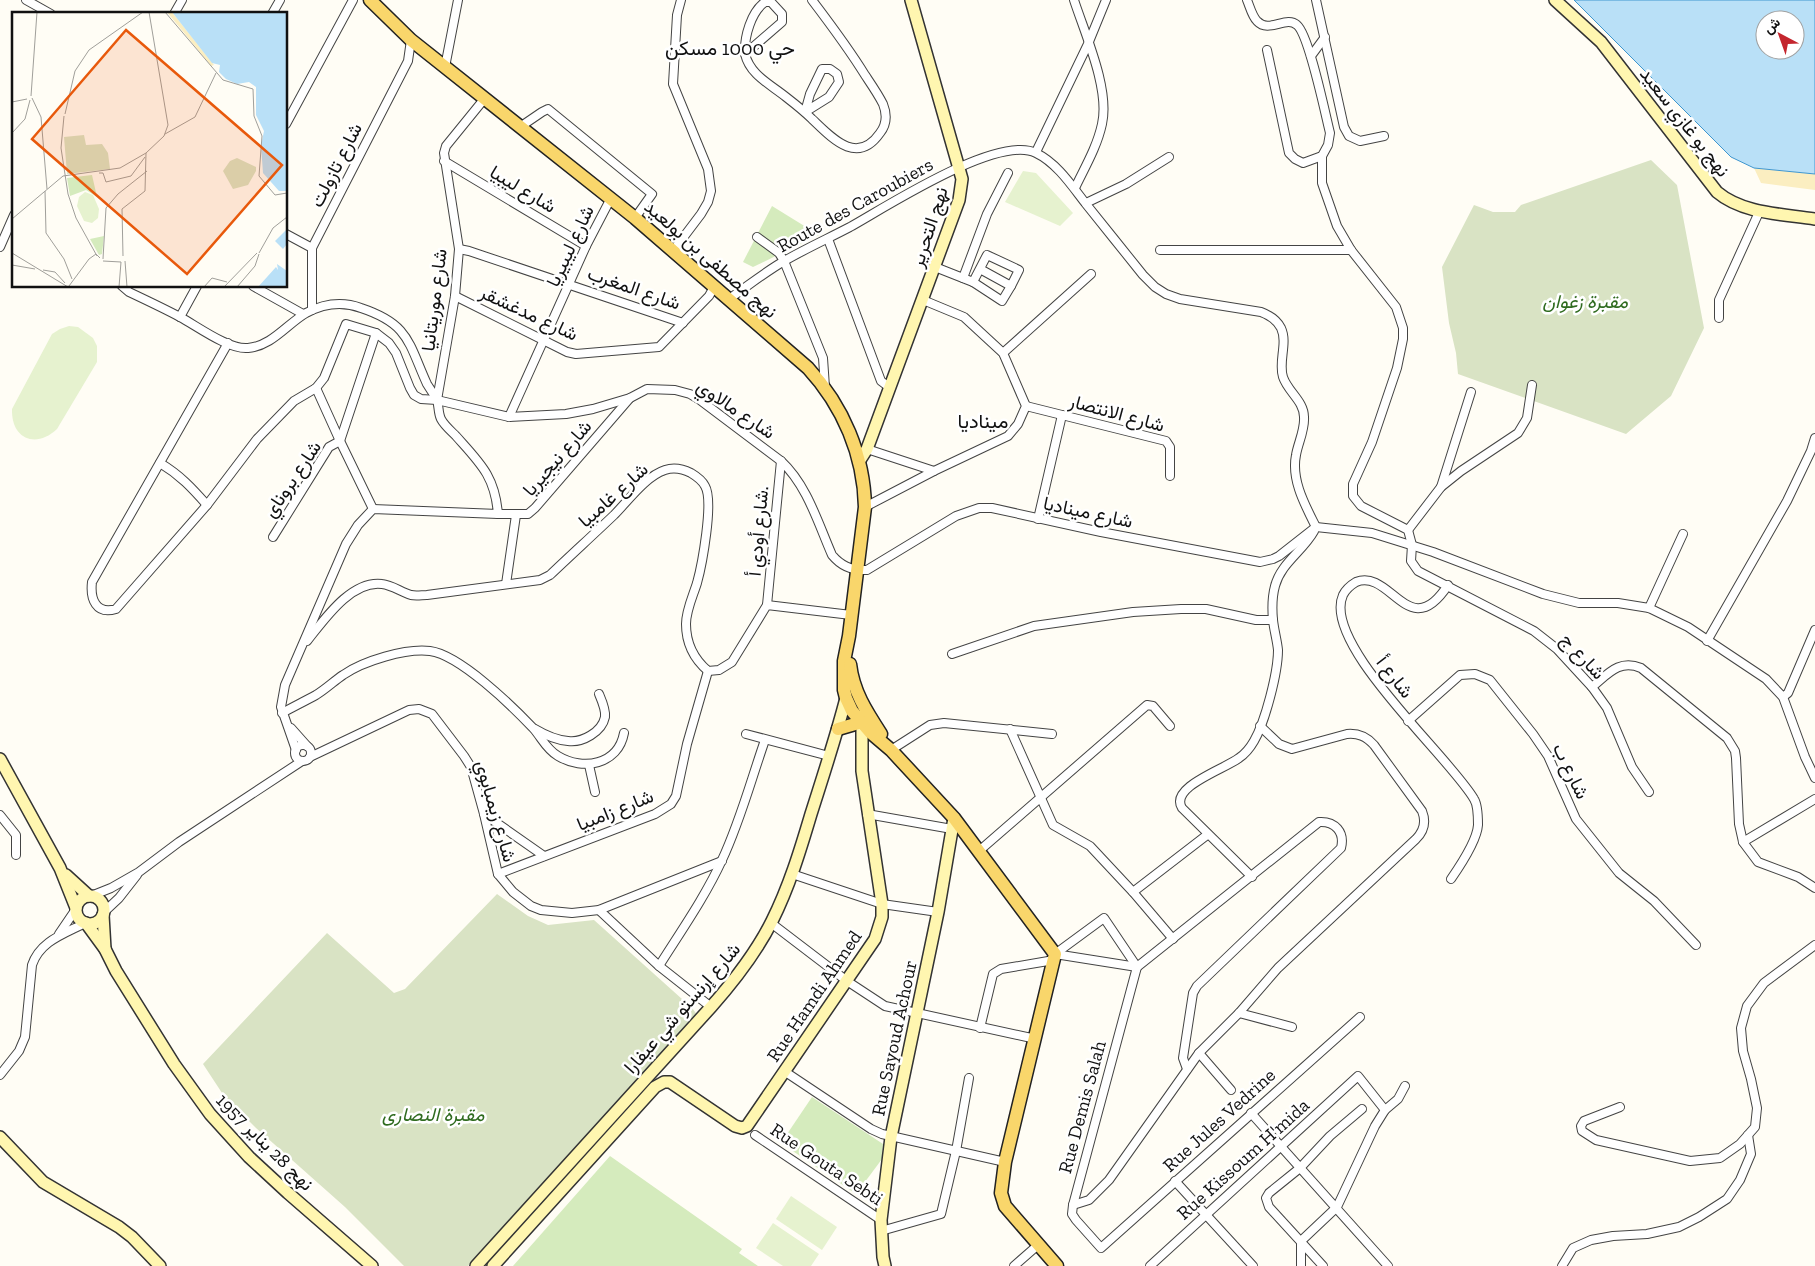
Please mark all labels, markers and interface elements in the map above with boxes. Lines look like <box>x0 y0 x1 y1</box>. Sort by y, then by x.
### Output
north arrow <box>1755 10 1805 60</box>
inset map <box>12 12 288 288</box>
text: ش <box>1760 14 1784 38</box>
district label: حي 1000 مسكن <box>665 36 795 65</box>
street label: نهج بو غازي سعيد <box>1632 63 1735 184</box>
street label: شارع تازولت <box>305 119 368 211</box>
street label: Route des Caroubiers <box>773 153 937 257</box>
street label: شارع ليبيا <box>485 160 560 219</box>
street label: نهج التحرير <box>905 184 955 272</box>
street label: نهج مصطفى بن بولعيد <box>638 195 782 325</box>
street label: شارع ليبيريا <box>541 202 600 291</box>
street label: شارع موريتانيا <box>416 247 453 353</box>
street label: شارع المغرب <box>584 261 683 316</box>
street label: شارع مدغشقر <box>475 280 582 347</box>
park label: مقبرة زغوان <box>1542 290 1629 313</box>
street label: شارع مالاوي <box>690 374 780 447</box>
street label: شارع الانتصار <box>1066 389 1167 438</box>
district label: ميناديا <box>958 409 1008 433</box>
street label: شارع نيجيريا <box>518 415 597 502</box>
street label: شارع بروناي <box>258 436 329 524</box>
street label: شارع غامبيا <box>573 458 653 533</box>
street label: شارع أودي أ. <box>743 485 777 577</box>
street label: شارع ميناديا <box>1041 491 1135 534</box>
street label: شارع ج <box>1555 628 1610 685</box>
street label: شارع أ <box>1371 651 1419 703</box>
street label: شارع ب <box>1547 739 1594 803</box>
street label: شارع زيمبابوي <box>467 757 522 866</box>
street label: شارع زامبيا <box>573 784 657 837</box>
street label: Rue Hamdi Ahmed <box>762 925 867 1066</box>
street label: شارع إرنستو شي عيفارا <box>619 938 748 1081</box>
street label: Rue Sayoud Achour <box>866 958 922 1118</box>
street label: Rue Demis Salah <box>1053 1038 1111 1176</box>
street label: Rue Jules Vedrine <box>1158 1063 1280 1177</box>
street label: نهج 28 يناير 1957 <box>210 1089 318 1197</box>
street label: Rue Kissoum H'mida <box>1172 1094 1314 1224</box>
park label: مقبرة النصارى <box>382 1103 485 1126</box>
street label: Rue Gouta Sebti <box>766 1118 888 1210</box>

